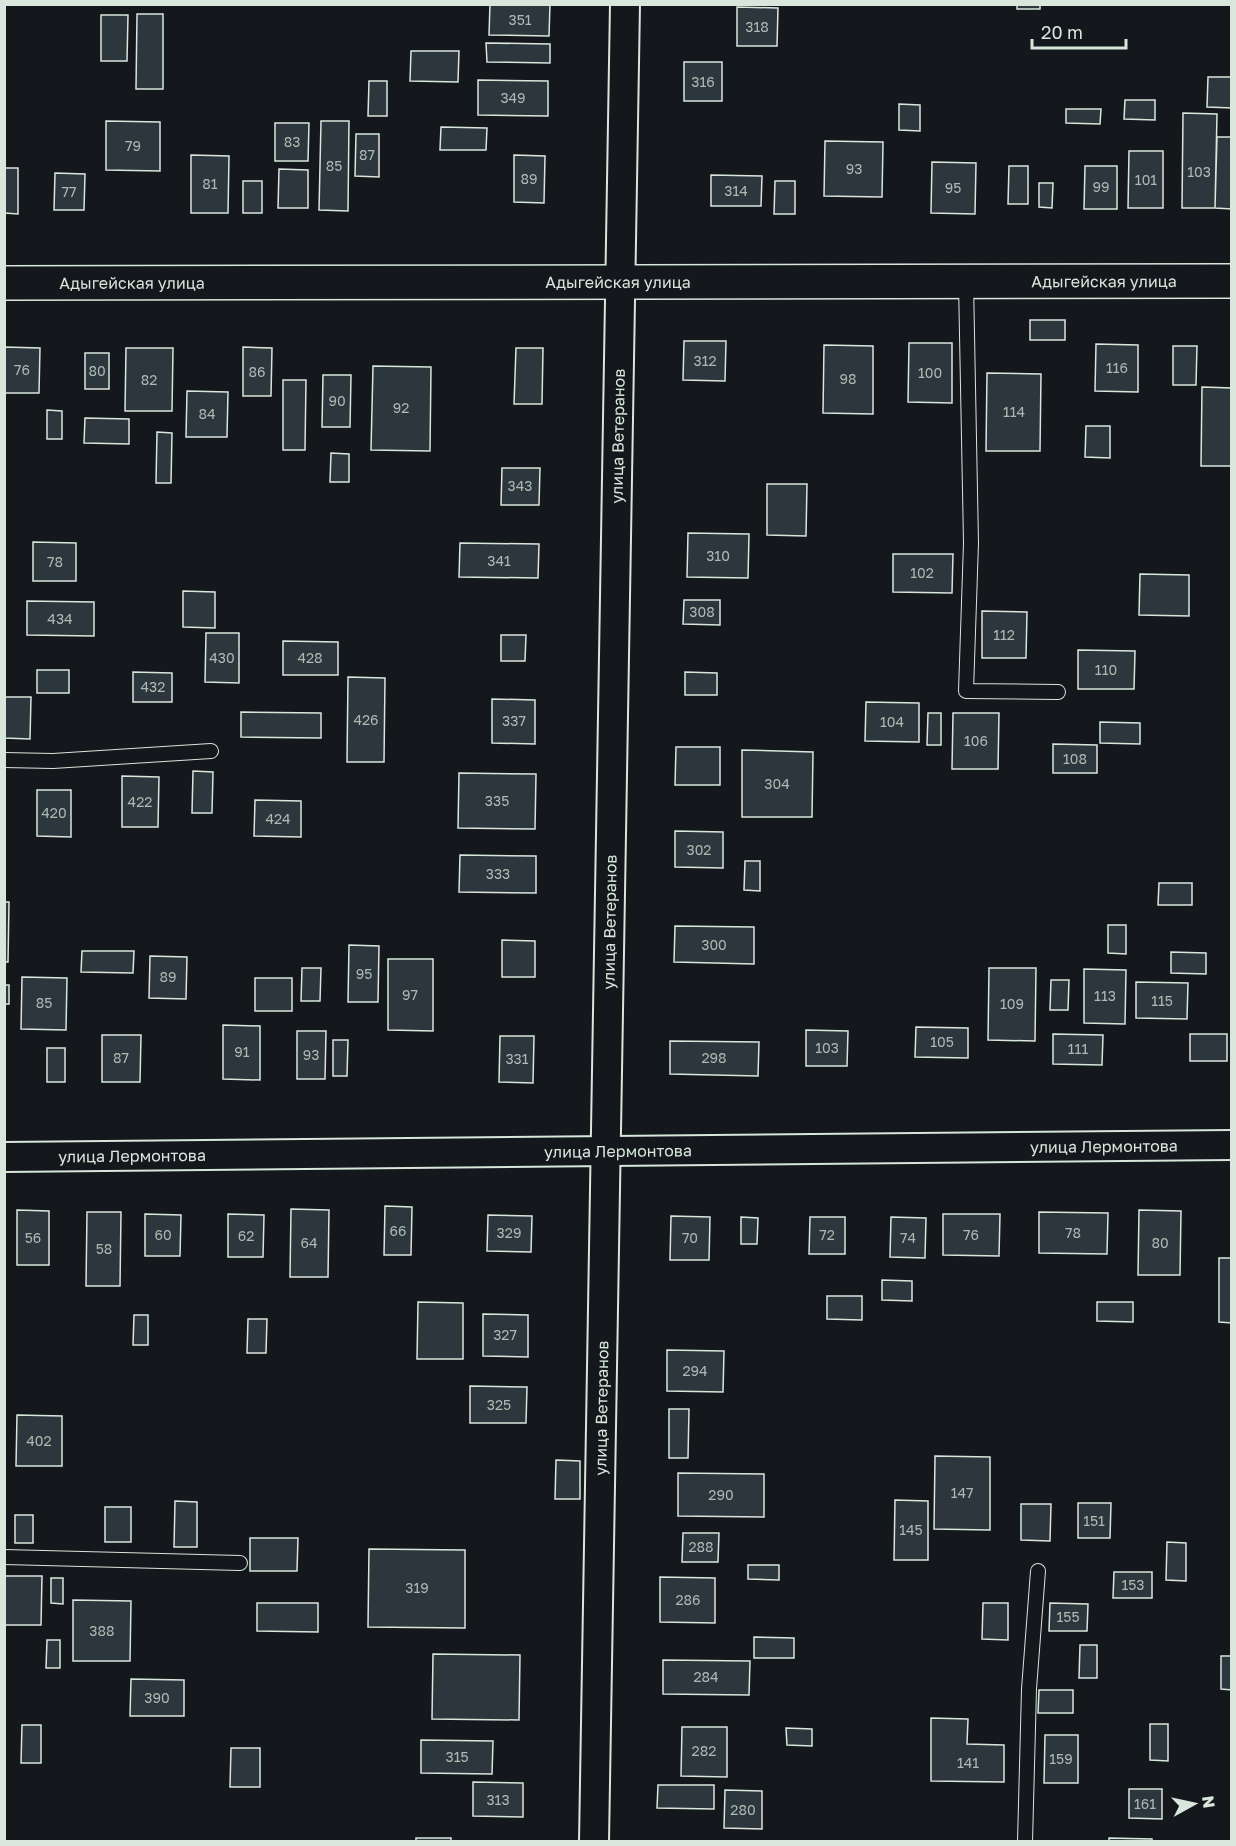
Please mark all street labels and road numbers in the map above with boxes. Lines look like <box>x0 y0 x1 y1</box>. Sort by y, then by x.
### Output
street label: Адыгейская улица <box>1031 271 1177 291</box>
street label: Адыгейская улица <box>545 272 691 292</box>
street label: Адыгейская улица <box>59 273 205 293</box>
street label: улица Ветеранов <box>607 369 629 504</box>
street label: улица Ветеранов <box>598 854 621 990</box>
street label: улица Лермонтова <box>1030 1136 1178 1157</box>
street label: улица Лермонтова <box>544 1140 692 1162</box>
street label: улица Лермонтова <box>58 1145 206 1166</box>
street label: улица Ветеранов <box>590 1340 612 1476</box>

